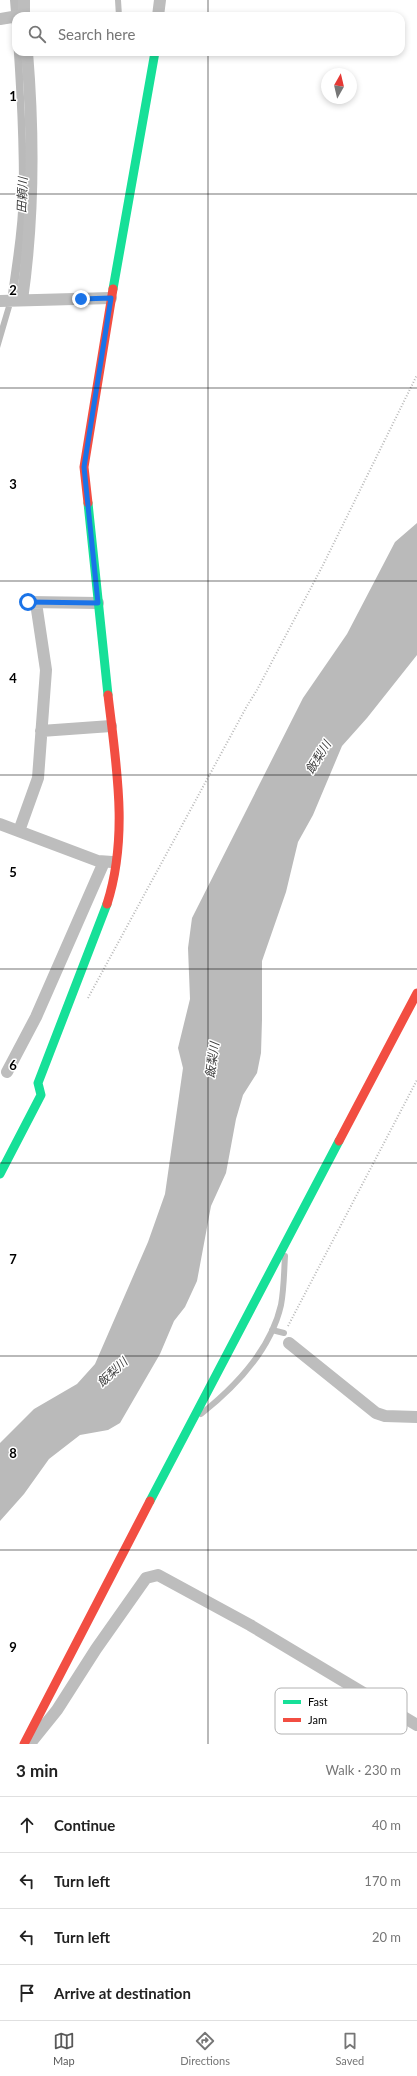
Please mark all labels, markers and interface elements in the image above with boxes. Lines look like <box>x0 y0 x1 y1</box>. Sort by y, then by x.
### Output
search box <box>12 12 405 56</box>
icon: search <box>26 23 48 45</box>
text: Search here <box>58 25 135 43</box>
north arrow <box>321 68 357 104</box>
text: 1 <box>9 88 17 104</box>
water label: 田頼川 <box>14 175 30 213</box>
text: 2 <box>9 282 17 298</box>
route end <box>72 290 90 308</box>
text: 3 <box>9 476 17 492</box>
route start <box>19 593 37 611</box>
text: 4 <box>9 670 17 686</box>
water label: 飯梨川 <box>302 736 335 776</box>
text: 5 <box>9 864 17 880</box>
water label: 飯梨川 <box>202 1039 222 1079</box>
text: 6 <box>9 1057 17 1073</box>
text: 7 <box>9 1251 17 1267</box>
water label: 飯梨川 <box>94 1353 132 1390</box>
text: 8 <box>9 1445 17 1461</box>
text: 9 <box>9 1639 17 1655</box>
legend <box>275 1688 407 1734</box>
text: Fast <box>308 1695 328 1708</box>
text: Jam <box>308 1713 327 1726</box>
text: 3 min <box>16 1760 58 1781</box>
text: Walk · 230 m <box>325 1762 401 1778</box>
icon: ahead <box>16 1814 38 1836</box>
text: Continue <box>54 1816 115 1834</box>
text: 40 m <box>372 1817 401 1833</box>
icon: left <box>16 1870 38 1892</box>
text: Turn left <box>54 1872 110 1890</box>
text: 170 m <box>364 1873 401 1889</box>
icon: left <box>16 1926 38 1948</box>
text: Turn left <box>54 1928 110 1946</box>
text: 20 m <box>372 1929 401 1945</box>
icon: arrive <box>16 1982 38 2004</box>
text: Arrive at destination <box>54 1984 191 2002</box>
tab: Map <box>53 2030 75 2067</box>
tab: Directions <box>180 2030 230 2067</box>
tab: Saved <box>335 2030 364 2067</box>

